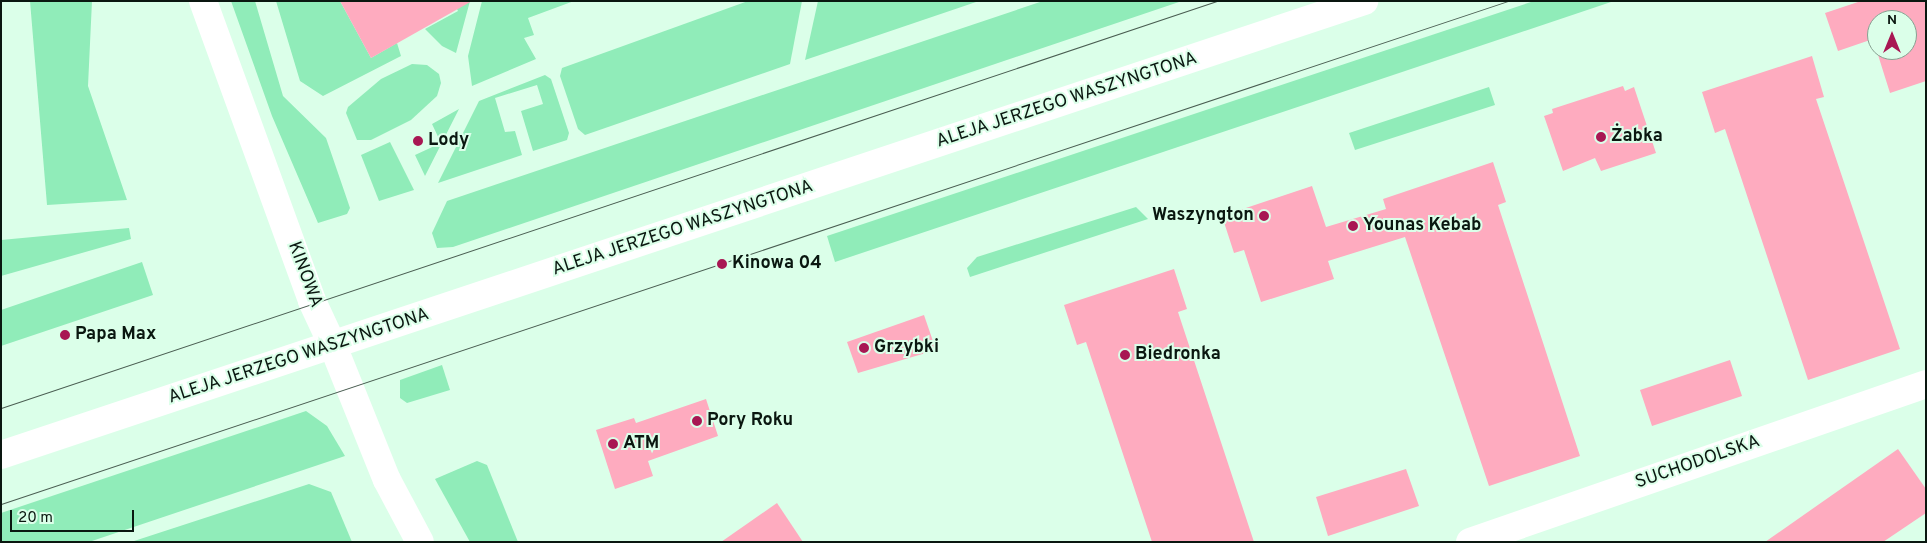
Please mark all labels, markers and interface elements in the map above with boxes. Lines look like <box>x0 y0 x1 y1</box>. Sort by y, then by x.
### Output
north arrow <box>1867 10 1917 60</box>
text: N <box>1887 12 1897 29</box>
street label: ALEJA JERZEGO WASZYNGTONA <box>933 48 1201 154</box>
place label: Żabka <box>1611 126 1663 148</box>
place label: Lody <box>428 130 469 152</box>
marker: Żabka <box>1595 131 1607 143</box>
marker: Lody <box>412 135 424 147</box>
street label: ALEJA JERZEGO WASZYNGTONA <box>549 176 817 282</box>
place label: Waszyngton <box>1152 205 1254 227</box>
marker: Waszyngton <box>1258 210 1270 222</box>
place label: Younas Kebab <box>1363 215 1481 237</box>
marker: Younas Kebab <box>1347 220 1359 232</box>
street label: KINOWA <box>282 239 326 311</box>
place label: Kinowa 04 <box>732 253 822 275</box>
marker: Kinowa 04 <box>716 258 728 270</box>
street label: ALEJA JERZEGO WASZYNGTONA <box>165 304 433 410</box>
place label: Papa Max <box>75 324 156 346</box>
marker: Papa Max <box>59 329 71 341</box>
place label: Grzybki <box>874 337 939 359</box>
marker: Grzybki <box>858 342 870 354</box>
place label: Biedronka <box>1135 344 1221 366</box>
marker: Biedronka <box>1119 349 1131 361</box>
place label: Pory Roku <box>707 410 793 432</box>
marker: Pory Roku <box>691 415 703 427</box>
street label: SUCHODOLSKA <box>1633 432 1763 494</box>
place label: ATM <box>623 433 659 455</box>
marker: ATM <box>607 438 619 450</box>
scale bar <box>12 500 136 532</box>
text: 20 m <box>18 509 53 528</box>

